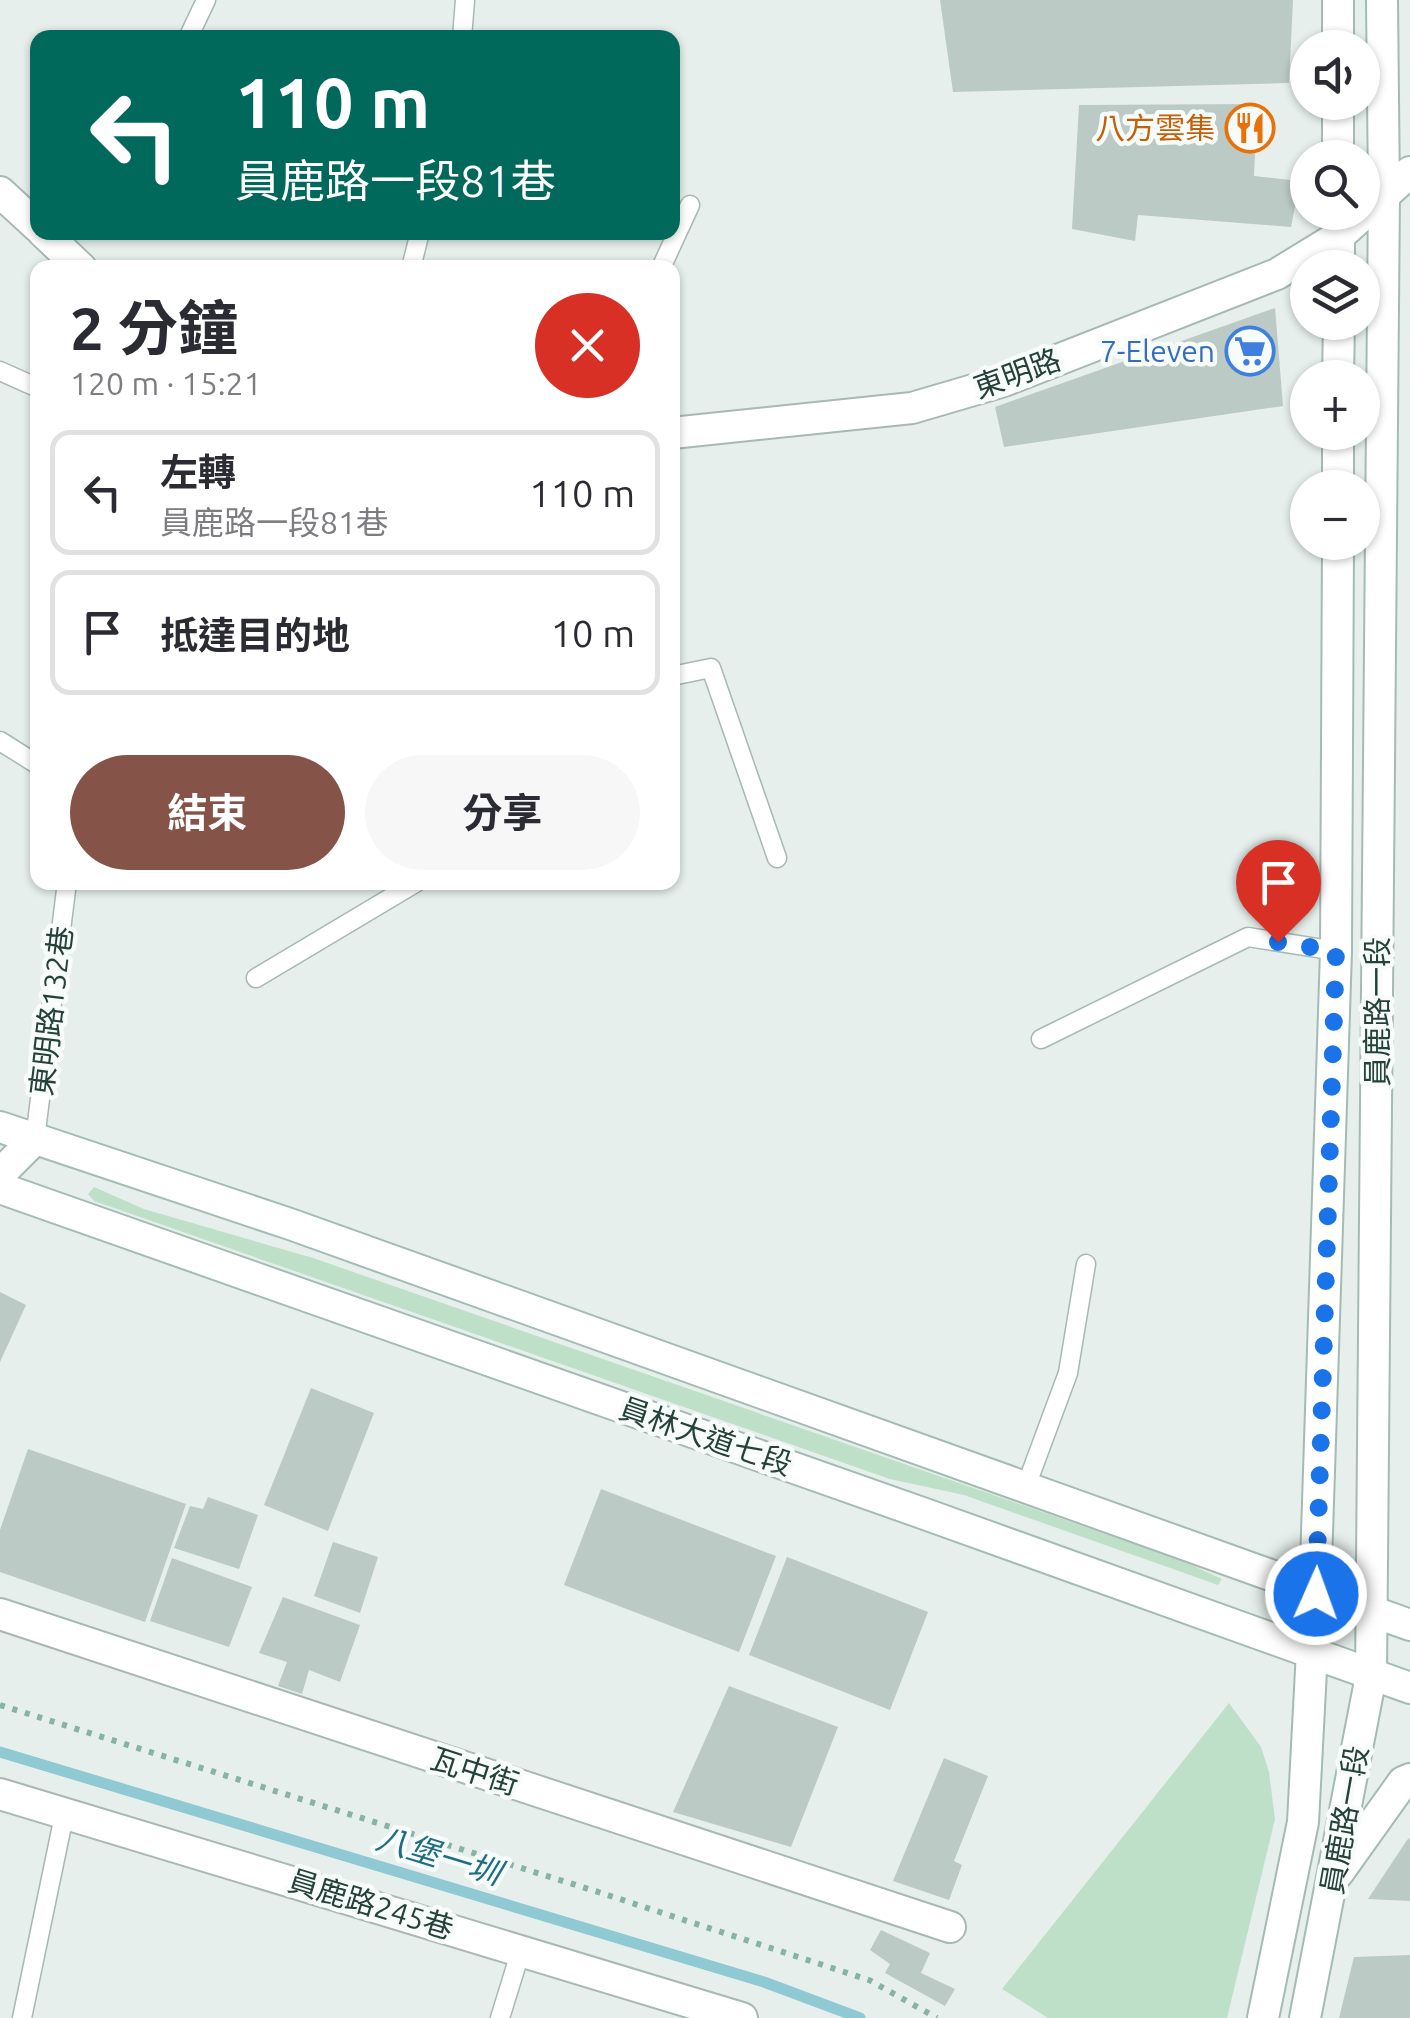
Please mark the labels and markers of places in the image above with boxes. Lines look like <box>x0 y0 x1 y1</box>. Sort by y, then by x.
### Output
restaurant icon: 八方雲集 <box>1224 102 1276 154</box>
place label: 八方雲集 <box>1095 111 1215 145</box>
supermarket icon: 7-Eleven <box>1224 325 1276 377</box>
place label: 7-Eleven <box>1100 334 1215 368</box>
pin <box>1236 840 1321 943</box>

